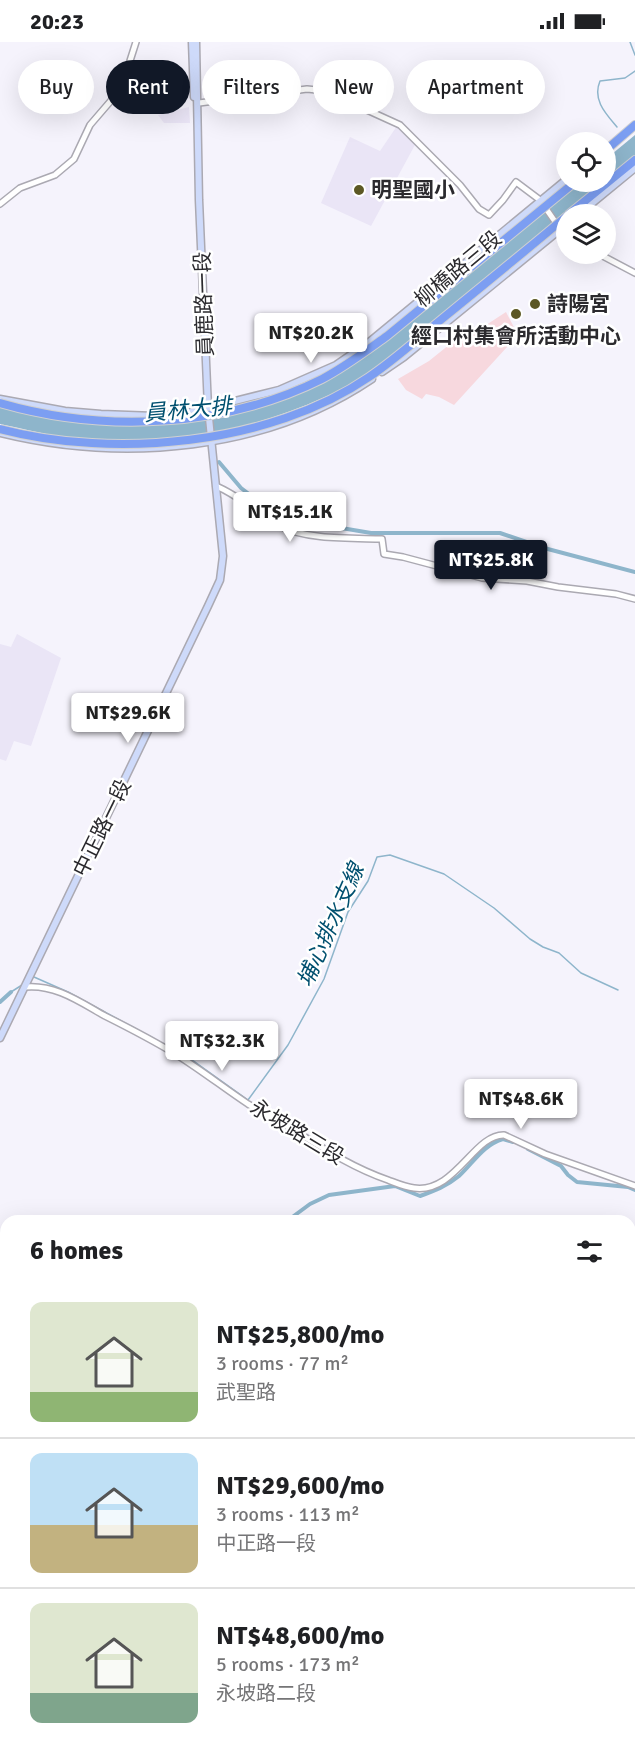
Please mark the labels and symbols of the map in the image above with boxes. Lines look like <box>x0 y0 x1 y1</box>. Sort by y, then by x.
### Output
place label: 明聖國小 <box>371 177 455 203</box>
marker: 明聖國小 <box>352 183 366 197</box>
street label: 柳橋路三段 <box>409 225 507 313</box>
street label: 員鹿路一段 <box>189 251 219 357</box>
place label: 詩陽宮 <box>547 291 610 317</box>
marker: 詩陽宮 <box>528 297 542 311</box>
marker: 經口村集會所活動中心 <box>509 307 523 321</box>
pin: NT$20.2K <box>249 313 373 364</box>
place label: 經口村集會所活動中心 <box>411 323 621 349</box>
water label: 員林大排 <box>143 392 236 427</box>
pin: NT$15.1K <box>228 492 352 543</box>
pin: NT$25.8K <box>429 540 553 591</box>
pin: NT$29.6K <box>66 693 190 744</box>
street label: 中正路一段 <box>67 775 137 881</box>
water label: 埔心排水支線 <box>291 857 371 991</box>
pin: NT$32.3K <box>160 1021 284 1072</box>
pin: NT$48.6K <box>459 1079 583 1130</box>
street label: 永坡路三段 <box>245 1094 349 1170</box>

